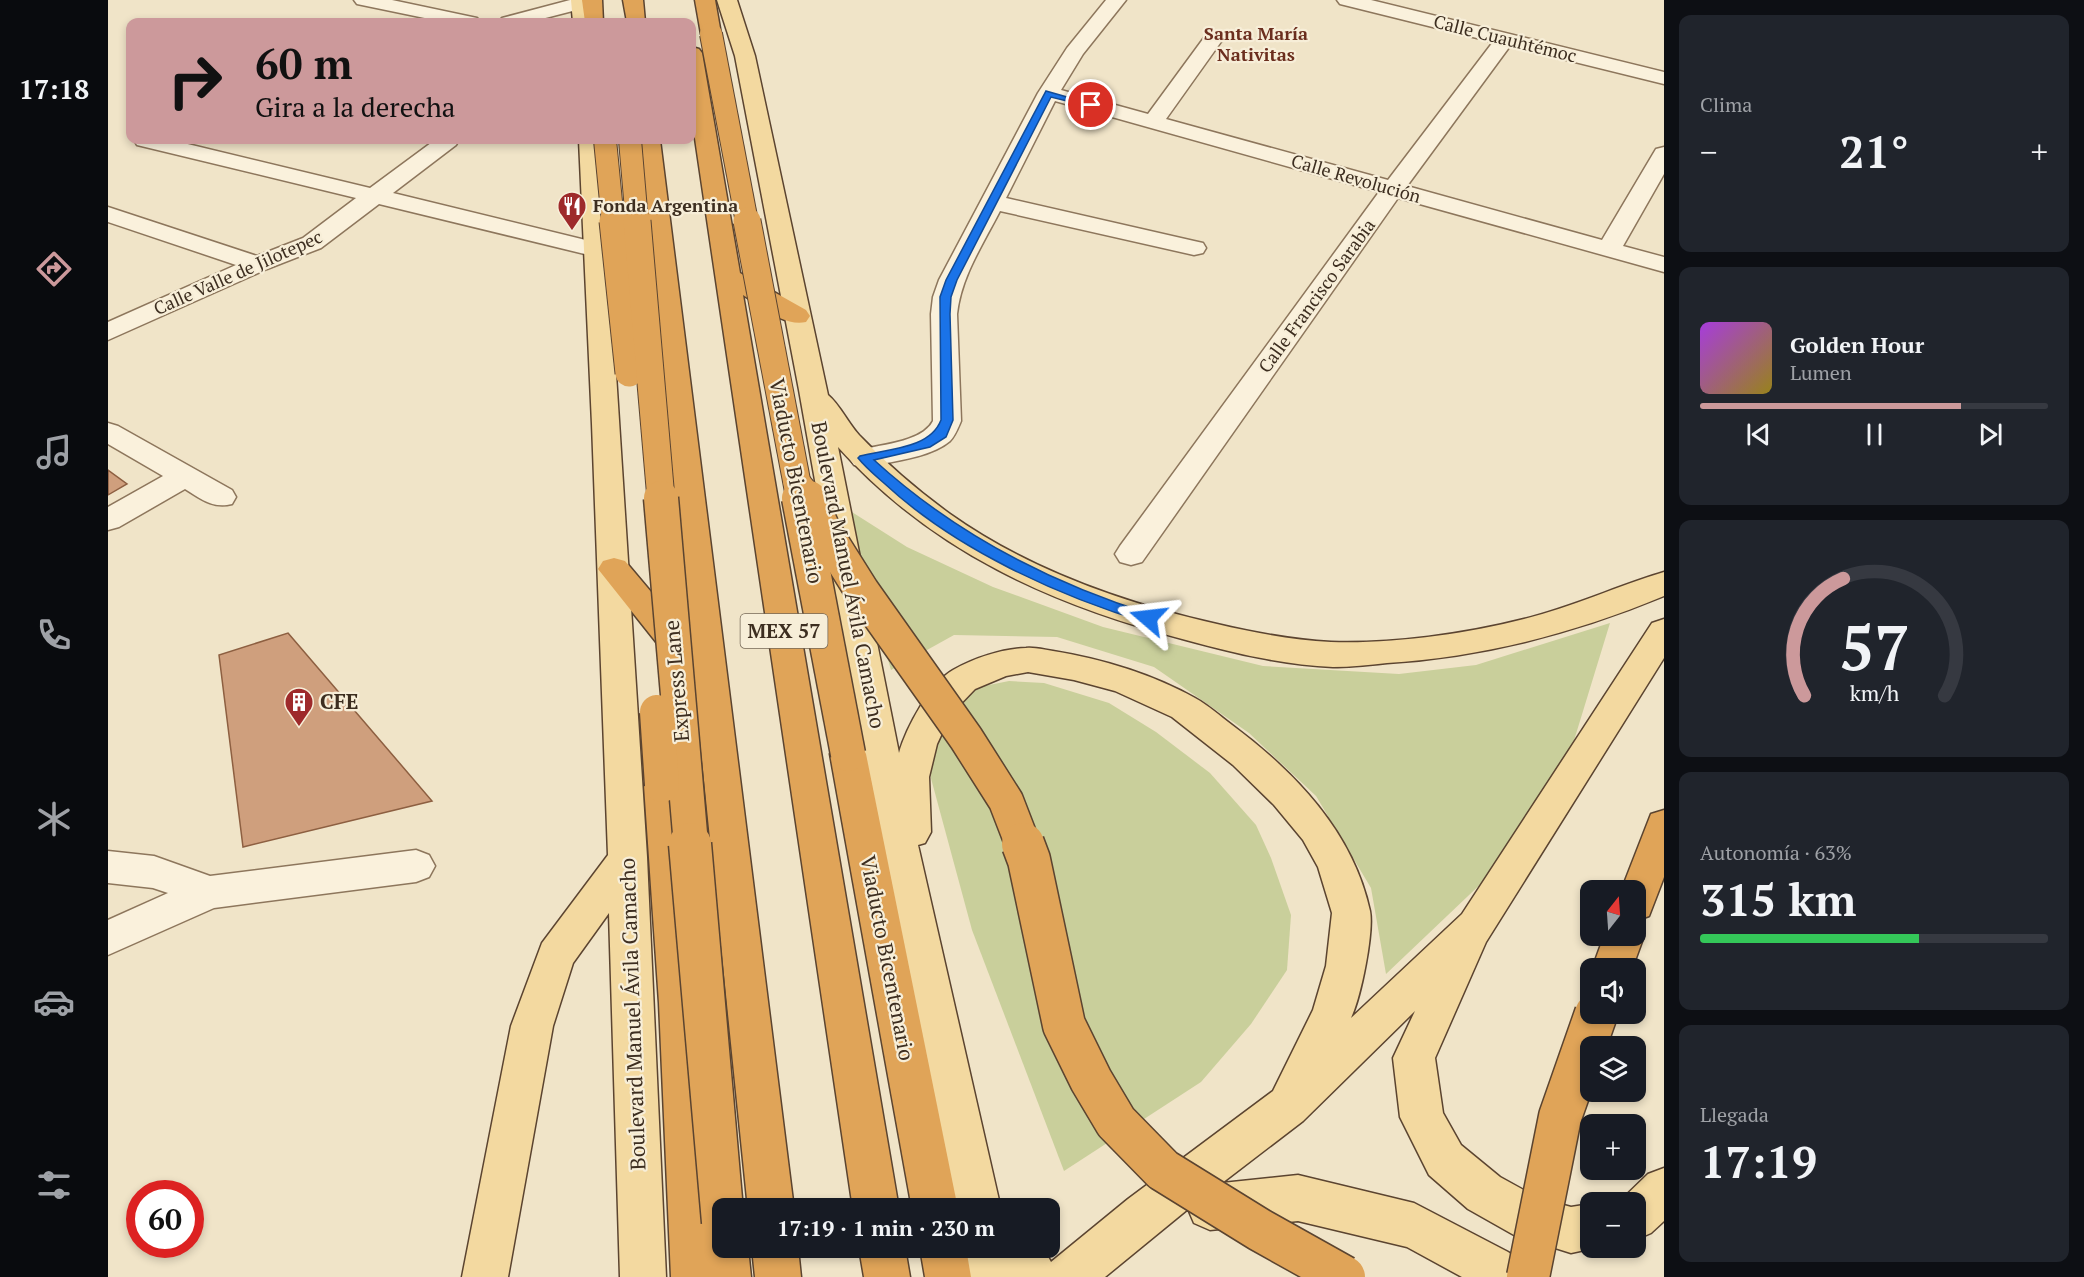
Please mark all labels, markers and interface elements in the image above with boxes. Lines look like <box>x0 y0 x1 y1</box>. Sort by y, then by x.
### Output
street label: Calle Cuauhtémoc <box>1431 9 1579 67</box>
district label: Santa María Nativitas <box>1204 21 1308 66</box>
text: 60 m <box>255 35 353 91</box>
icon: right <box>156 42 234 120</box>
text: 17:18 <box>19 71 89 107</box>
pin <box>1065 79 1116 130</box>
icon: arrive <box>1074 88 1107 121</box>
text: Gira a la derecha <box>255 89 455 125</box>
text: Clima <box>1700 91 1752 118</box>
text: 21° <box>1839 121 1909 181</box>
text: − <box>1700 130 1718 173</box>
text: + <box>2030 130 2048 173</box>
street label: Calle Revolución <box>1289 148 1424 208</box>
restaurant icon: Fonda Argentina <box>556 190 588 232</box>
place label: Fonda Argentina <box>593 193 738 217</box>
street label: Calle Francisco Sarabia <box>1252 214 1380 377</box>
street label: Calle Valle de Jilotepec <box>150 224 326 320</box>
icon: directions <box>33 248 75 290</box>
text: Golden Hour <box>1790 330 1924 359</box>
text: Lumen <box>1790 359 1852 386</box>
street label: Viaducto Bicentenario <box>763 376 831 586</box>
icon: previous <box>1742 418 1775 451</box>
icon: pause <box>1858 418 1891 451</box>
icon: next <box>1974 418 2007 451</box>
street label: Boulevard Manuel Ávila Camacho <box>805 419 893 731</box>
icon: music <box>33 431 75 473</box>
position arrow <box>1116 586 1180 650</box>
text: 57 <box>1839 605 1909 688</box>
icon: phone <box>33 614 75 656</box>
road number: MEX 57 <box>740 614 828 648</box>
street label: Express Lane <box>657 619 695 743</box>
text: km/h <box>1849 679 1899 707</box>
building icon: CFE <box>283 686 315 728</box>
place label: CFE <box>320 687 358 715</box>
icon: climate <box>33 798 75 840</box>
text: Autonomía · 63% <box>1700 839 1852 866</box>
street label: Viaducto Bicentenario <box>854 853 922 1063</box>
street label: Boulevard Manuel Ávila Camacho <box>613 857 651 1171</box>
text: 315 km <box>1700 869 1856 929</box>
north arrow <box>1580 880 1646 946</box>
map controls <box>1580 880 1646 1258</box>
button: sound <box>1580 958 1646 1024</box>
icon: car <box>33 981 75 1023</box>
button: layers <box>1580 1036 1646 1102</box>
text: Llegada <box>1700 1101 1769 1128</box>
button: + <box>1580 1114 1646 1180</box>
text: 17:19 <box>1700 1131 1817 1191</box>
icon: filters <box>33 1164 75 1206</box>
speed limit sign: 60 <box>126 1180 204 1258</box>
button: − <box>1580 1192 1646 1258</box>
text: 17:19 · 1 min · 230 m <box>777 1213 995 1242</box>

